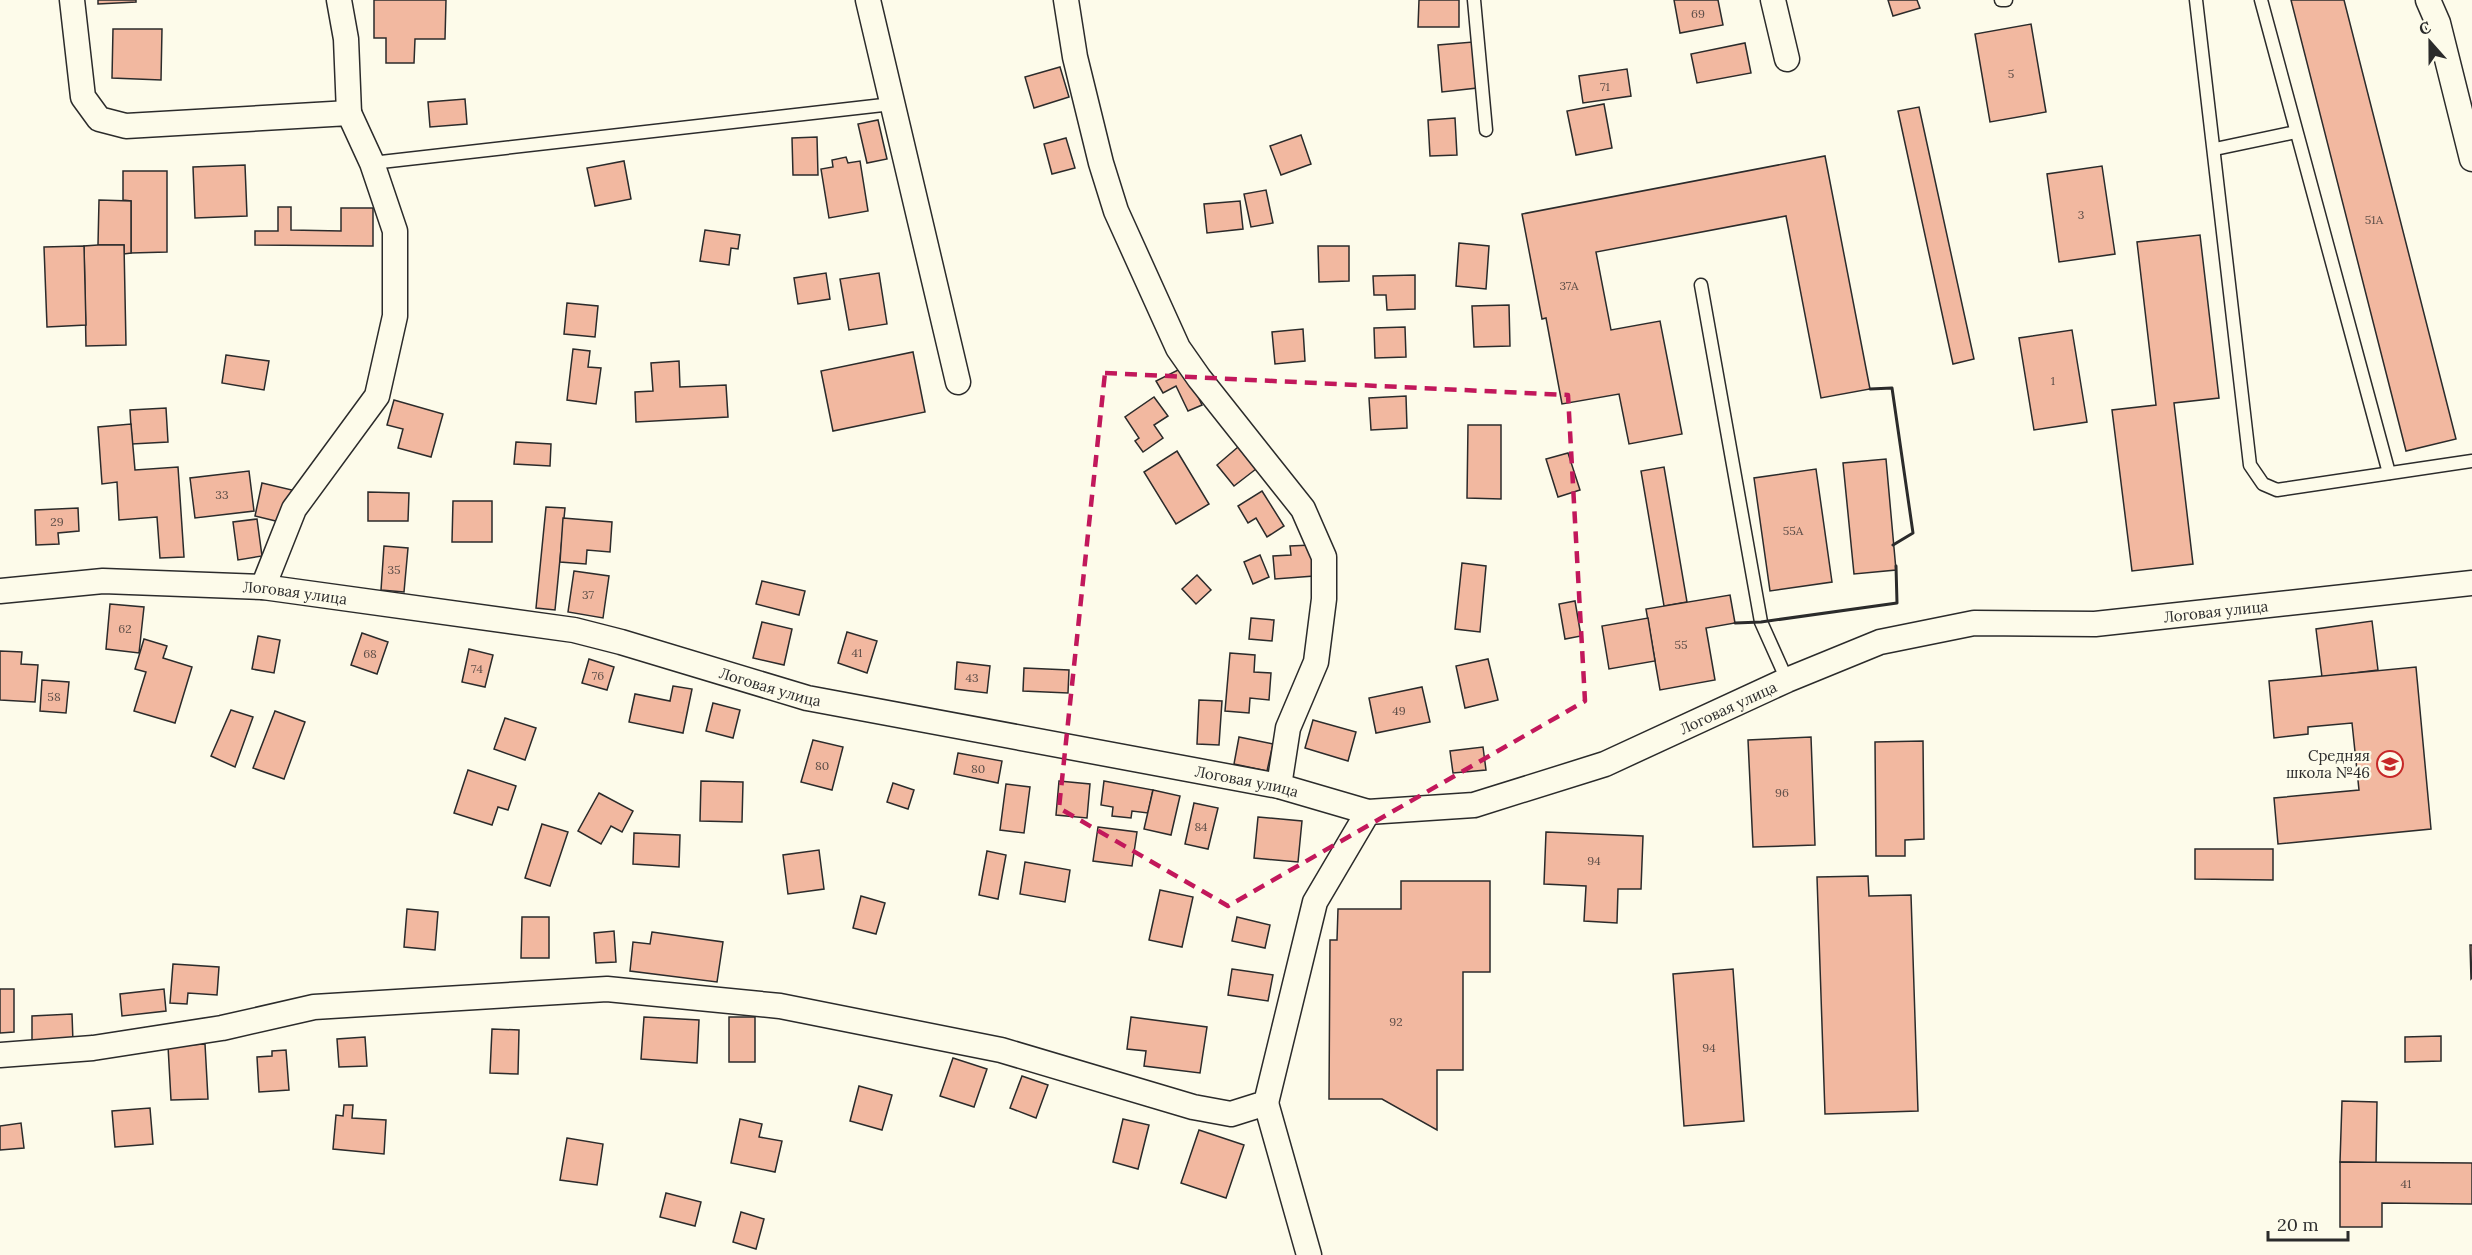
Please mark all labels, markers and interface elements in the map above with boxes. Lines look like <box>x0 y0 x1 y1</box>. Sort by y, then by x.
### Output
house number: 69 <box>1691 6 1705 21</box>
north arrow <box>2400 12 2460 72</box>
text: С <box>2416 17 2433 39</box>
house number: 5 <box>2008 66 2014 81</box>
house number: 71 <box>1600 79 1610 94</box>
house number: 3 <box>2078 207 2085 222</box>
house number: 51А <box>2365 212 2384 227</box>
house number: 37А <box>1559 278 1579 293</box>
house number: 1 <box>2051 373 2055 388</box>
house number: 33 <box>215 487 229 502</box>
house number: 29 <box>50 514 64 529</box>
house number: 55А <box>1783 523 1804 538</box>
house number: 35 <box>387 562 401 577</box>
street label: Логовая улица <box>242 577 349 608</box>
house number: 37 <box>582 587 594 602</box>
street label: Логовая улица <box>2162 596 2269 626</box>
house number: 62 <box>118 621 132 636</box>
house number: 55 <box>1674 637 1688 652</box>
house number: 41 <box>852 645 862 660</box>
house number: 68 <box>363 646 377 661</box>
house number: 74 <box>471 661 483 676</box>
street label: Логовая улица <box>717 663 823 710</box>
house number: 76 <box>592 668 604 683</box>
house number: 43 <box>965 670 979 685</box>
street label: Логовая улица <box>1676 677 1780 738</box>
house number: 58 <box>47 689 61 704</box>
house number: 49 <box>1392 703 1406 718</box>
place label: Средняя школа №46 <box>2286 746 2370 782</box>
school or university icon: Средняя школа №46 <box>2375 749 2405 779</box>
house number: 80 <box>815 758 829 773</box>
house number: 80 <box>971 761 985 776</box>
street label: Логовая улица <box>1194 761 1301 801</box>
house number: 96 <box>1775 785 1789 800</box>
house number: 84 <box>1194 819 1208 834</box>
house number: 94 <box>1587 853 1601 868</box>
house number: 92 <box>1389 1014 1403 1029</box>
house number: 94 <box>1702 1040 1716 1055</box>
house number: 41 <box>2401 1176 2411 1191</box>
scale bar <box>2268 1204 2348 1242</box>
text: 20 m <box>2277 1213 2319 1236</box>

